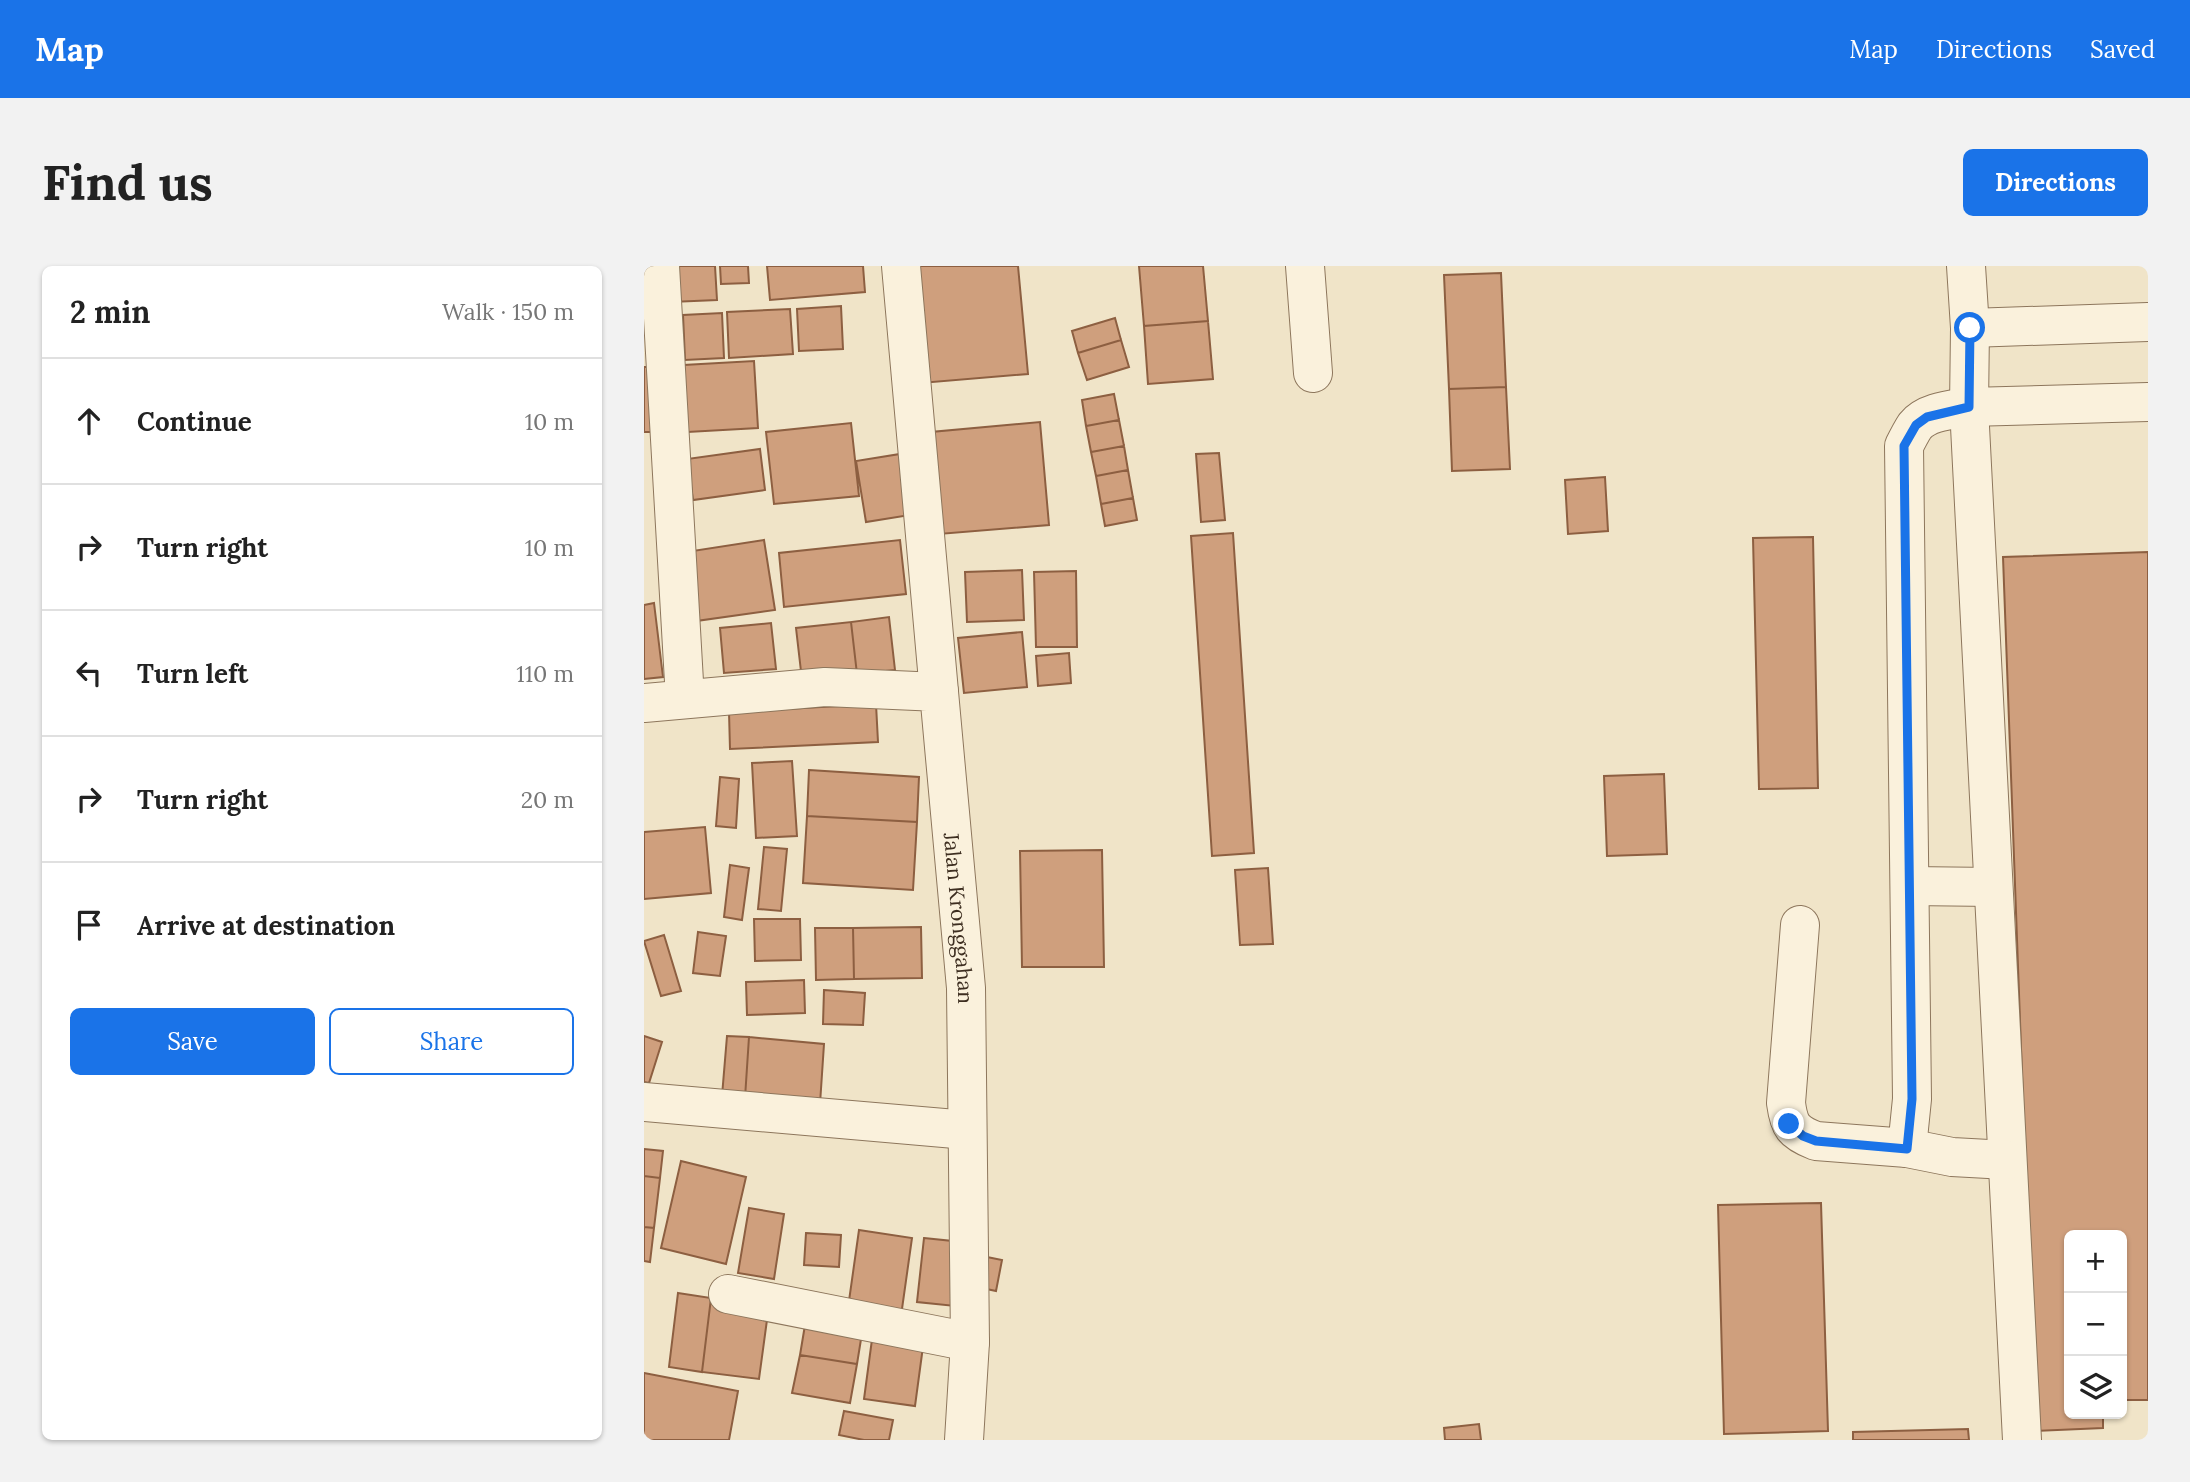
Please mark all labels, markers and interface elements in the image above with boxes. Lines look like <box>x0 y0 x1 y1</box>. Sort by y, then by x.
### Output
text: Map <box>35 28 104 70</box>
text: Map <box>1849 34 1898 65</box>
text: Directions <box>1936 34 2052 65</box>
text: Saved <box>2090 34 2155 65</box>
button: Directions <box>1963 149 2148 216</box>
text: Find us <box>42 151 213 213</box>
text: 2 min <box>70 293 150 331</box>
text: Walk · 150 m <box>442 297 574 326</box>
route start <box>1954 312 1985 343</box>
icon: ahead <box>70 402 108 440</box>
text: Continue <box>137 405 252 438</box>
text: 10 m <box>525 407 574 436</box>
icon: right <box>70 528 108 566</box>
text: Turn right <box>137 531 268 564</box>
text: 10 m <box>525 533 574 562</box>
icon: left <box>70 654 108 692</box>
text: Turn left <box>137 657 248 690</box>
text: 110 m <box>516 659 574 688</box>
icon: right <box>70 780 108 818</box>
text: Turn right <box>137 783 268 816</box>
text: 20 m <box>521 785 574 814</box>
street label: Jalan Kronggahan <box>938 830 980 1004</box>
icon: arrive <box>70 906 108 944</box>
text: Arrive at destination <box>137 909 395 942</box>
button: Save <box>70 1008 315 1075</box>
button: Share <box>329 1008 574 1075</box>
route end <box>1773 1108 1804 1139</box>
map controls <box>2064 1230 2127 1419</box>
button: + <box>2064 1230 2127 1293</box>
button: − <box>2064 1293 2127 1356</box>
button: layers <box>2064 1356 2127 1419</box>

